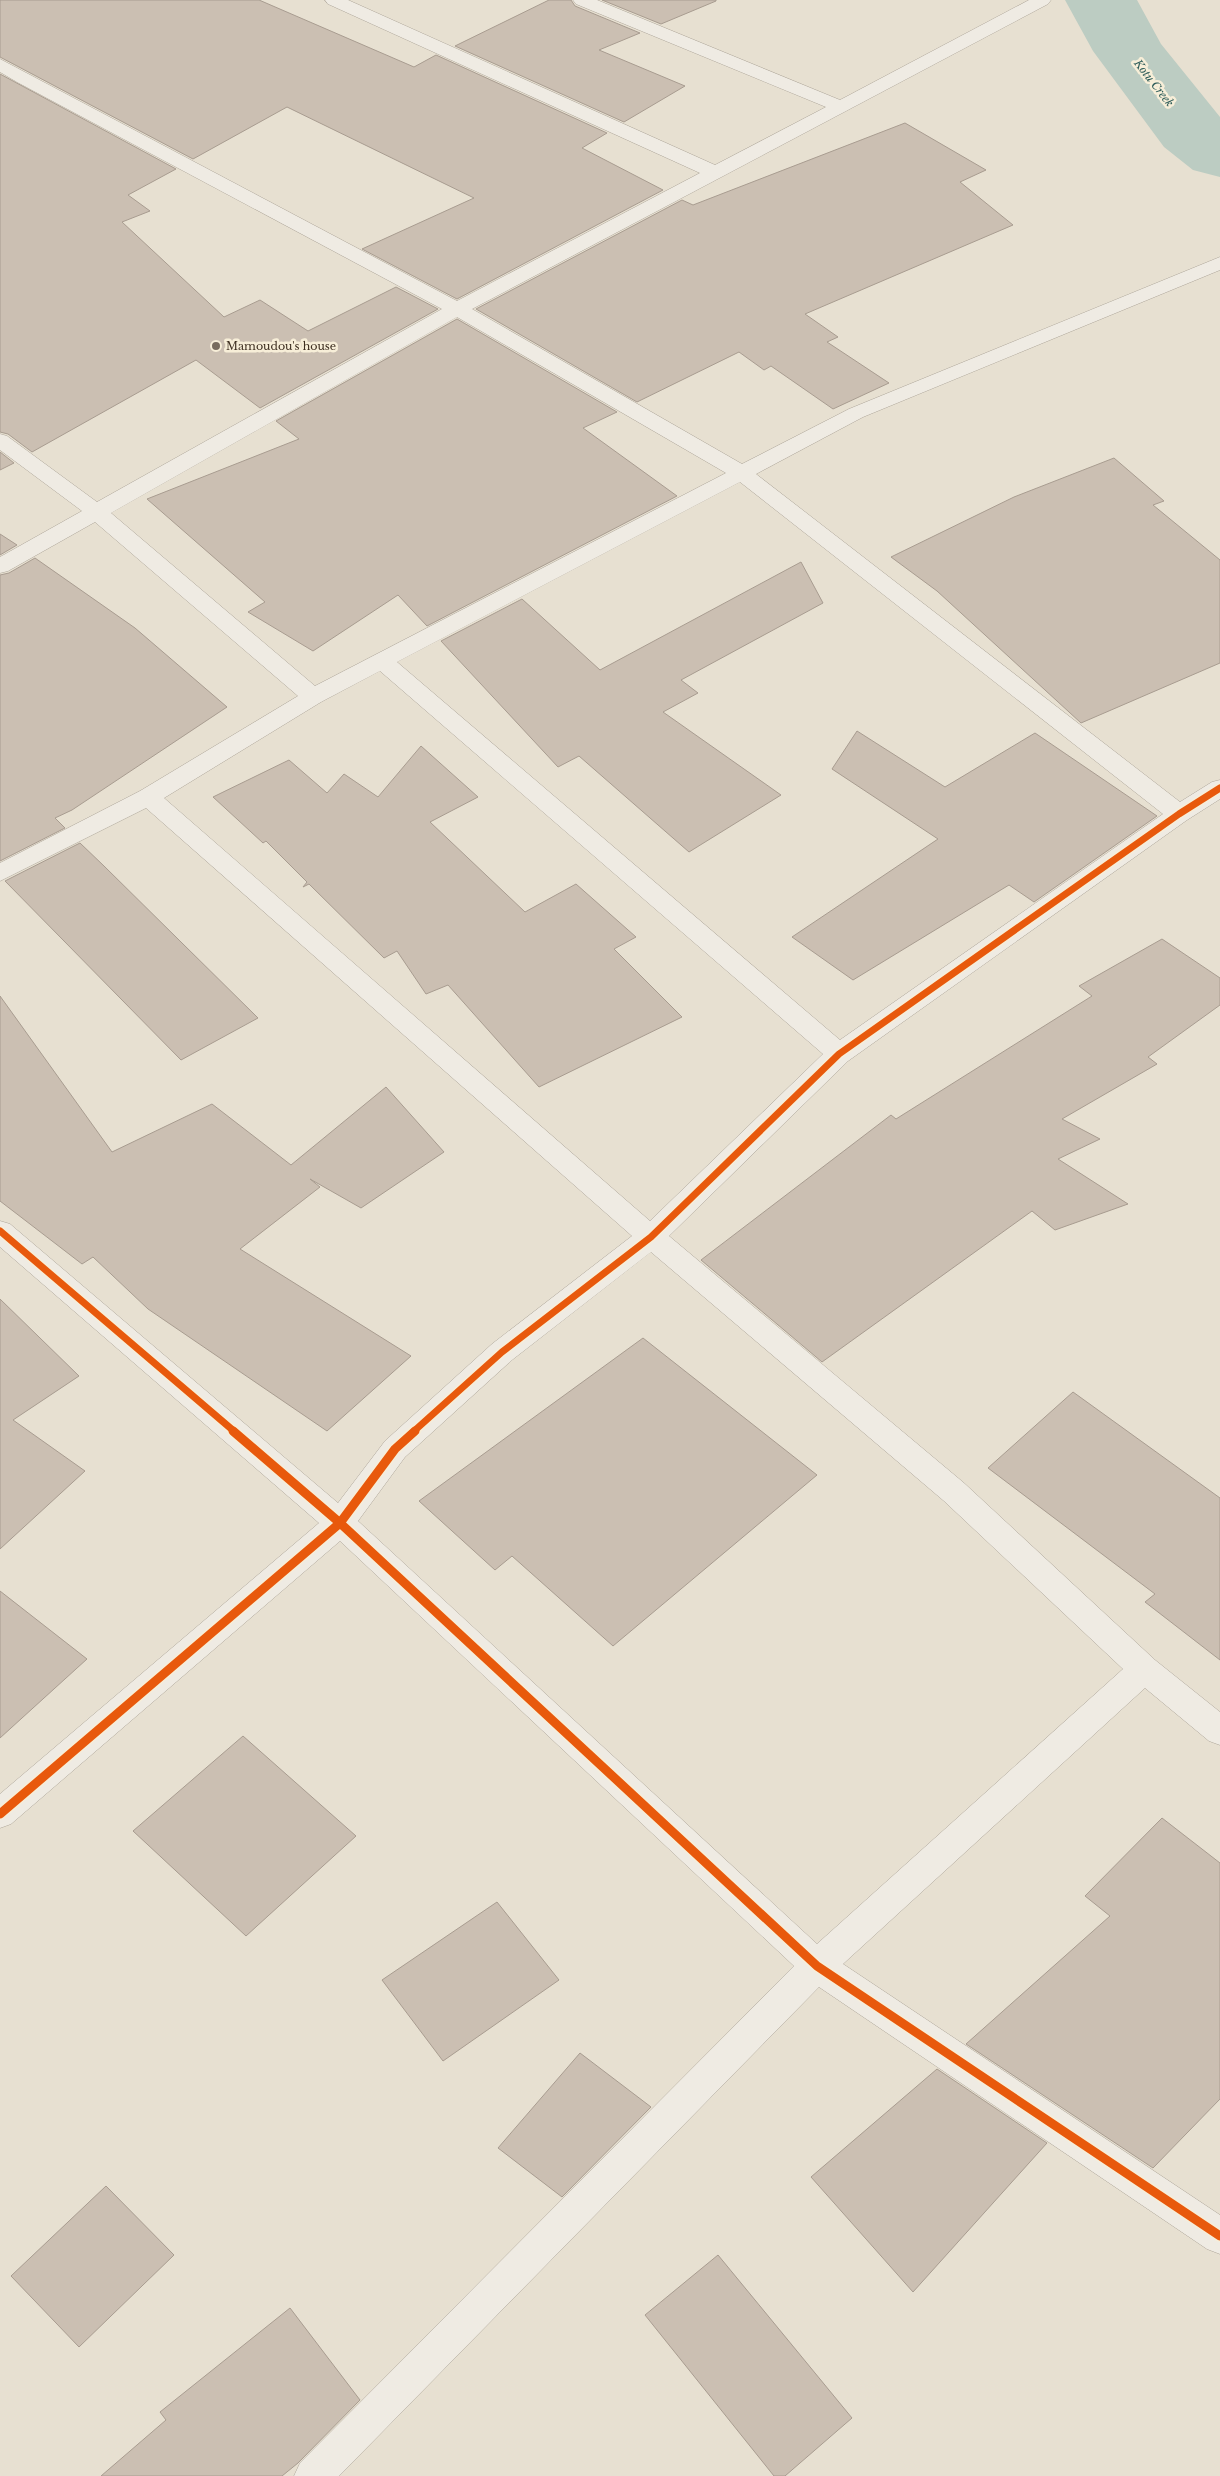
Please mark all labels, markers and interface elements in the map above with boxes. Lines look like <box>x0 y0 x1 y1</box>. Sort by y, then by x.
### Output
water label: Kotu Creek <box>1131 56 1177 110</box>
place label: Mamoudou's house <box>226 339 336 353</box>
marker: Mamoudou's house <box>210 340 222 352</box>

